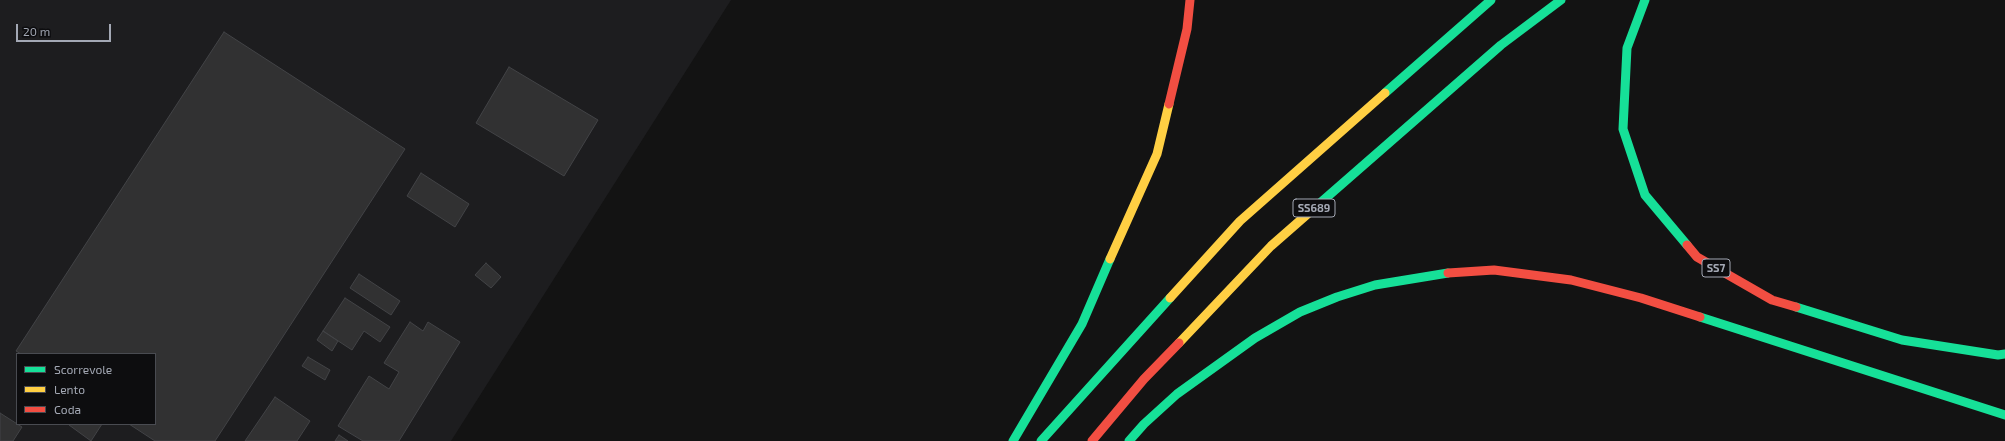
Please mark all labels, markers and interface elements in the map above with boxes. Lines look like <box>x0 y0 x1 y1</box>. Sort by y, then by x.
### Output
scale bar <box>18 16 113 42</box>
text: 20 m <box>23 24 50 38</box>
road number: SS689 <box>1293 199 1335 217</box>
road number: SS7 <box>1702 259 1730 277</box>
legend <box>16 353 156 425</box>
text: Scorrevole <box>54 362 112 376</box>
text: Lento <box>54 382 85 396</box>
text: Coda <box>54 402 81 416</box>

